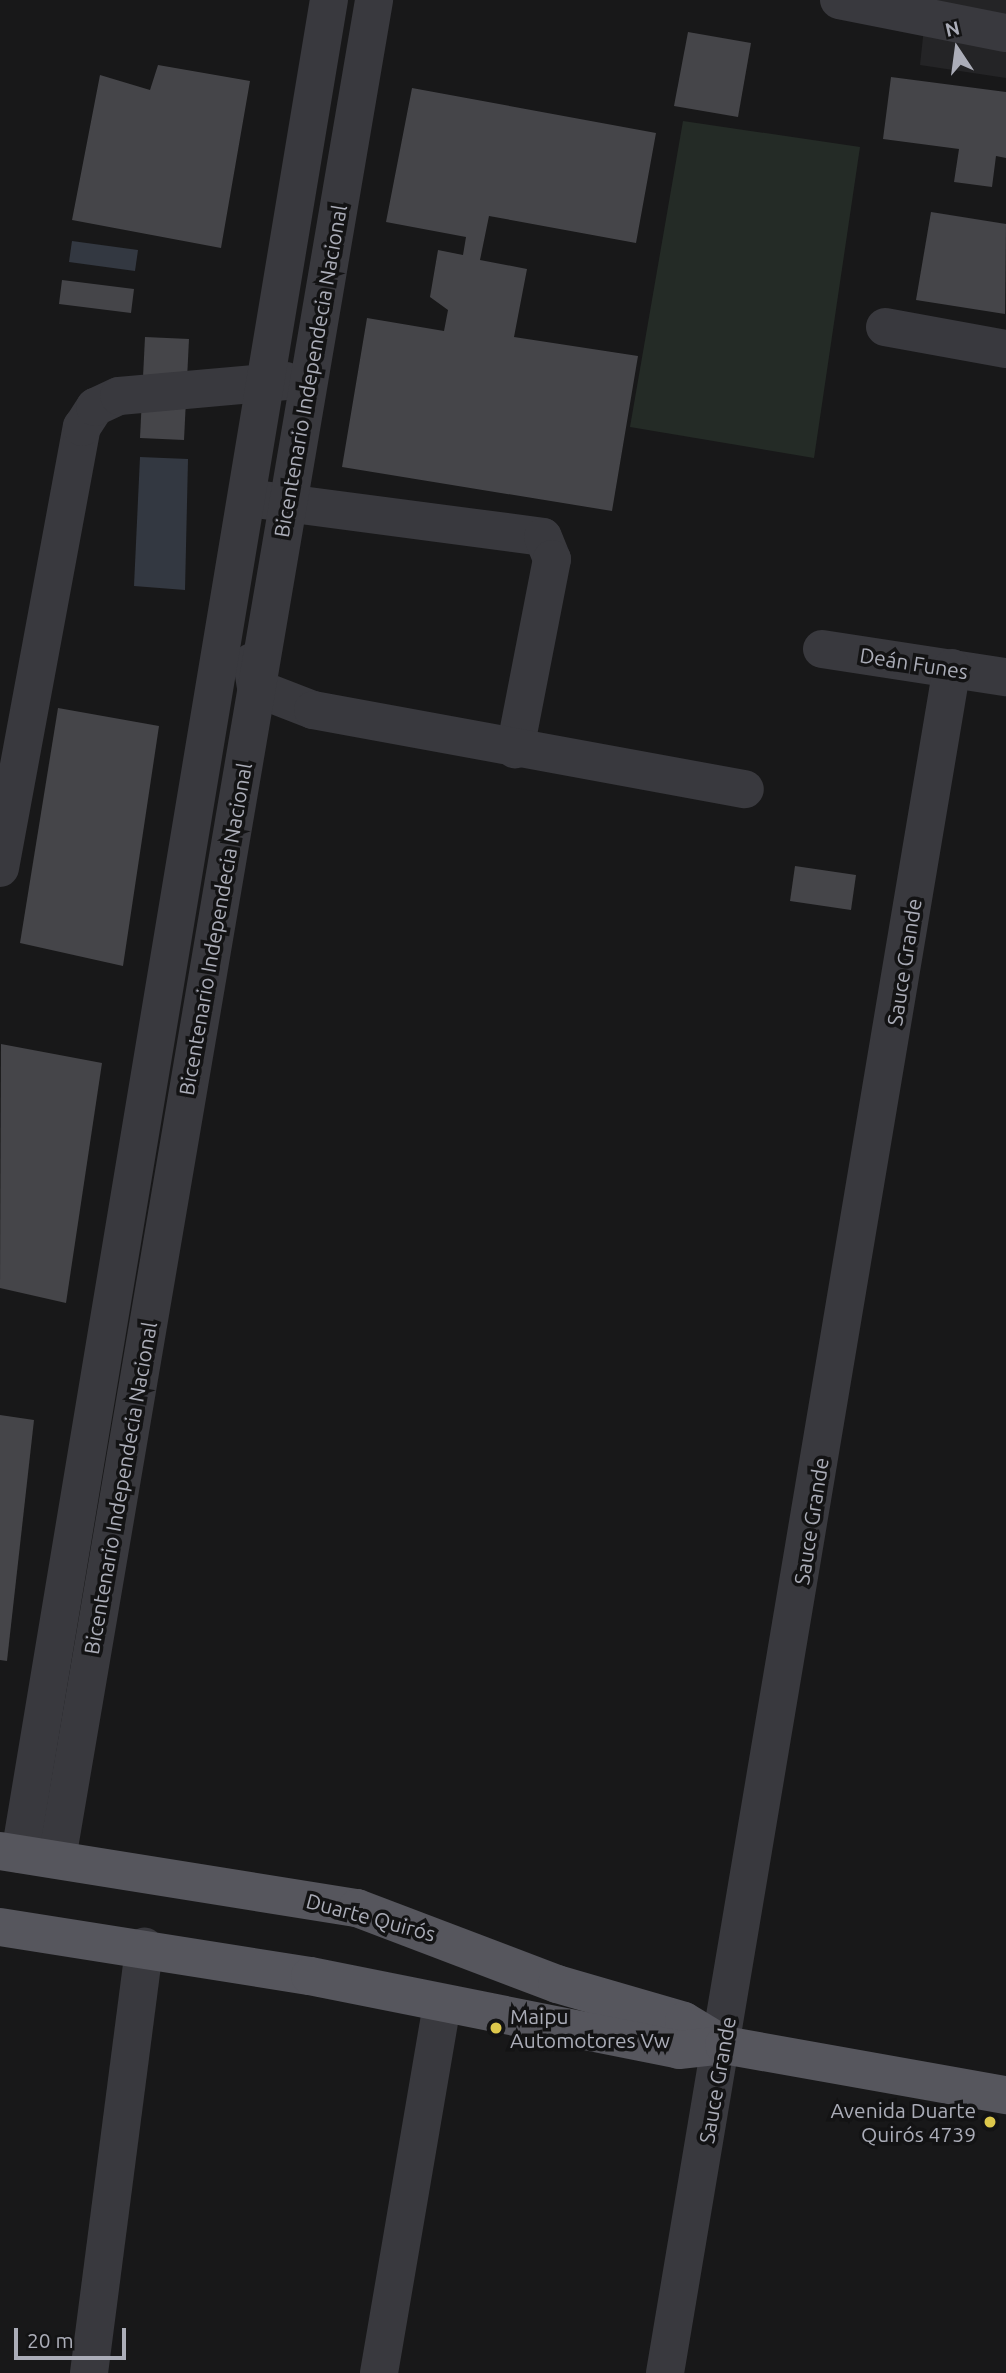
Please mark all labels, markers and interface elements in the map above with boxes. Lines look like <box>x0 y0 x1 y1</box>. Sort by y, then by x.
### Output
north arrow <box>922 14 992 84</box>
text: N <box>943 16 962 41</box>
street label: Bicentenario Independecia Nacional <box>268 203 352 539</box>
street label: Deán Funes <box>858 642 970 684</box>
street label: Bicentenario Independecia Nacional <box>173 761 257 1097</box>
street label: Sauce Grande <box>882 897 926 1027</box>
street label: Bicentenario Independecia Nacional <box>78 1320 162 1656</box>
street label: Sauce Grande <box>789 1456 833 1586</box>
street label: Duarte Quirós <box>304 1888 438 1946</box>
place label: Maipu Automotores Vw <box>510 2003 670 2053</box>
street label: Sauce Grande <box>693 2015 741 2145</box>
marker: Maipu Automotores Vw <box>488 2020 504 2036</box>
place label: Avenida Duarte Quirós 4739 <box>830 2097 976 2147</box>
marker: Avenida Duarte Quirós 4739 <box>982 2114 998 2130</box>
scale bar <box>18 2314 130 2358</box>
text: 20 m <box>27 2328 74 2352</box>

